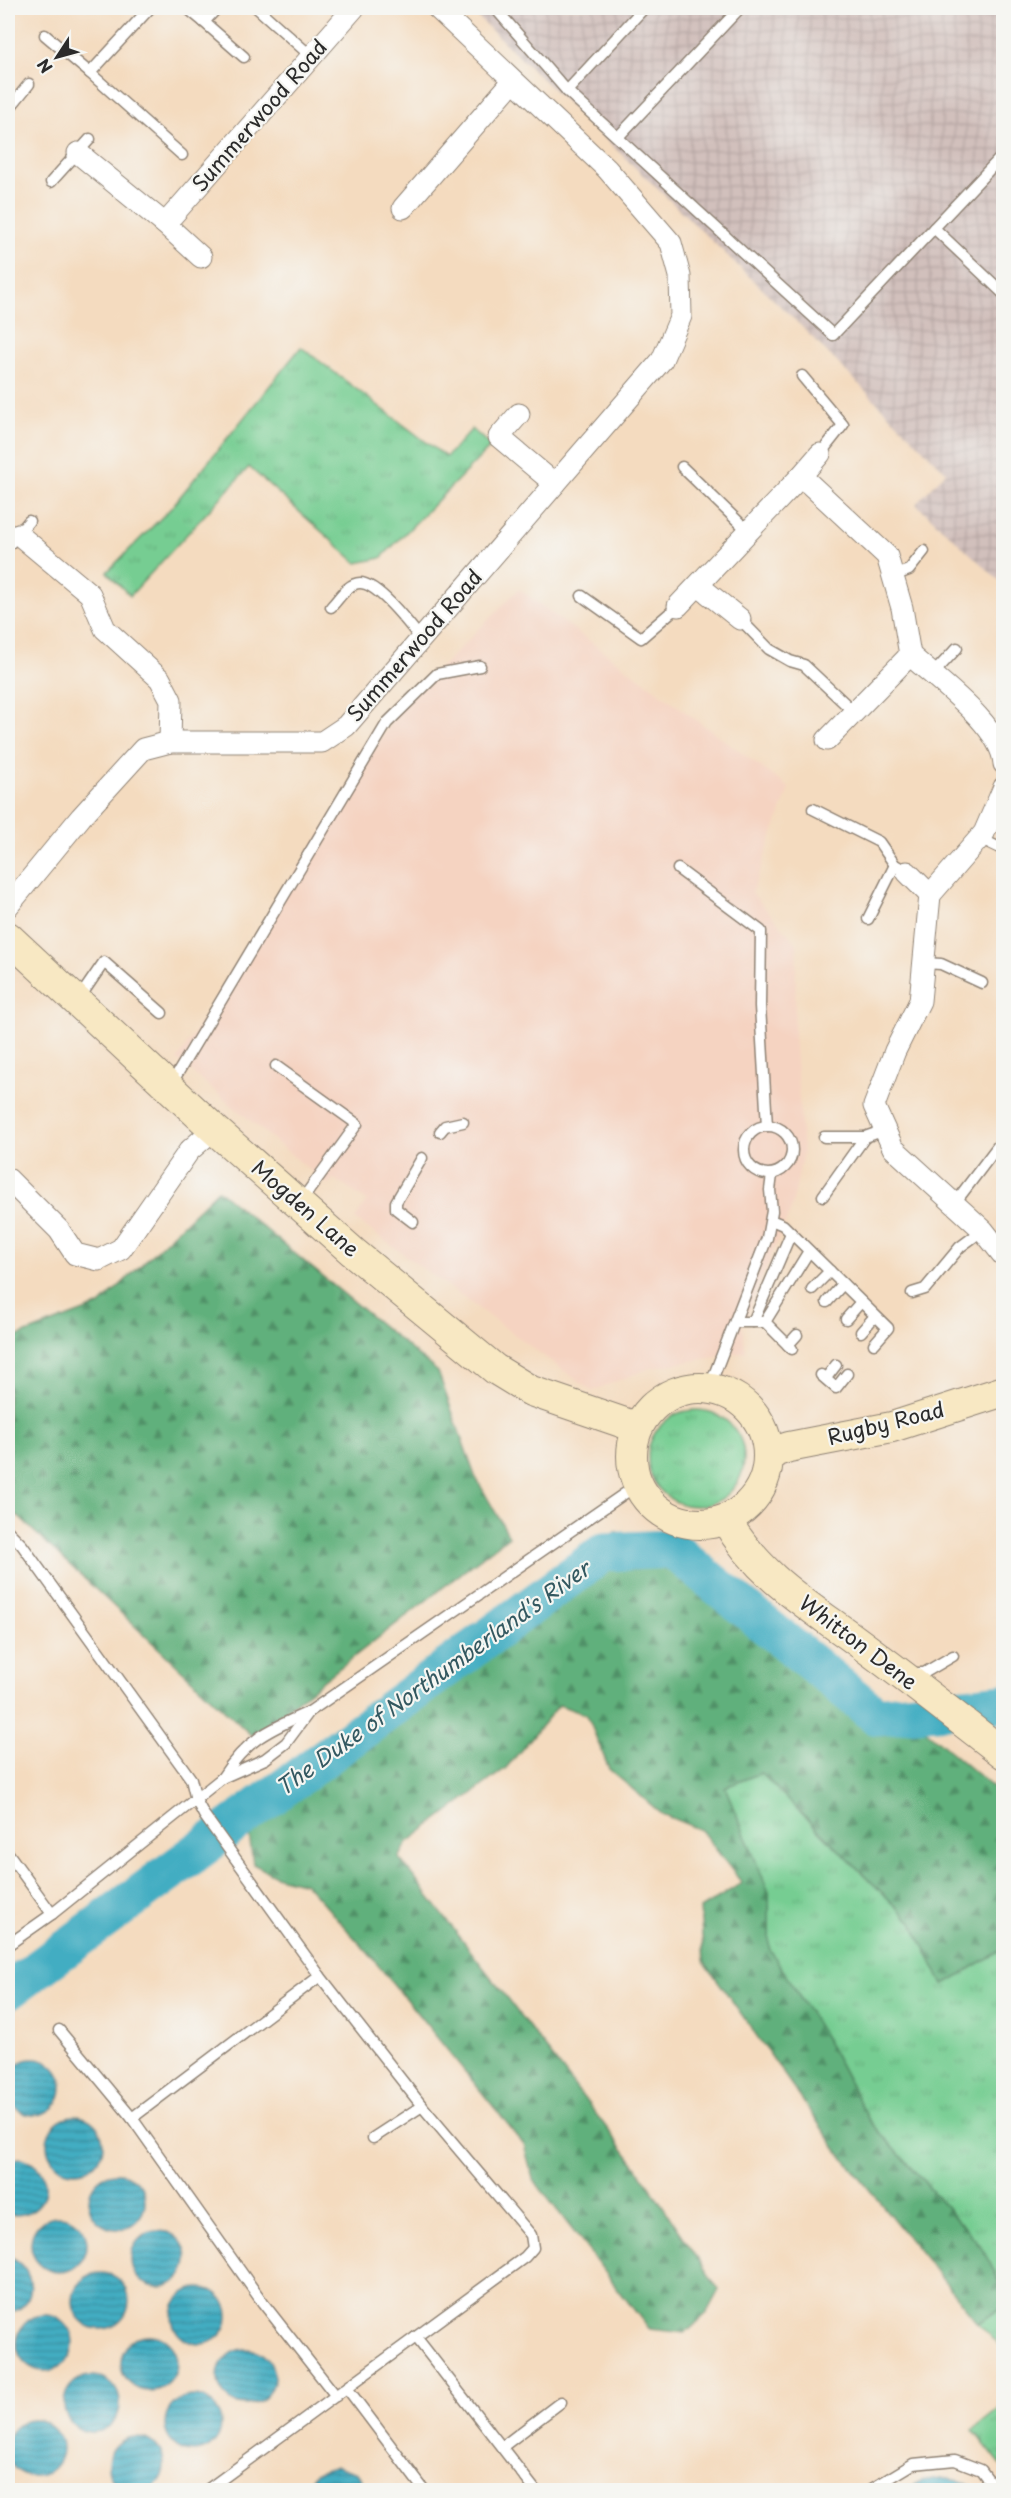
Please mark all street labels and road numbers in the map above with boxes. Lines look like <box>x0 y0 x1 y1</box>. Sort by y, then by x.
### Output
street label: Summerwood Road <box>183 31 334 198</box>
street label: Summerwood Road <box>338 561 489 728</box>
street label: Mogden Lane <box>245 1151 368 1264</box>
street label: Rugby Road <box>824 1392 947 1452</box>
street label: Whitton Dene <box>793 1586 925 1697</box>

